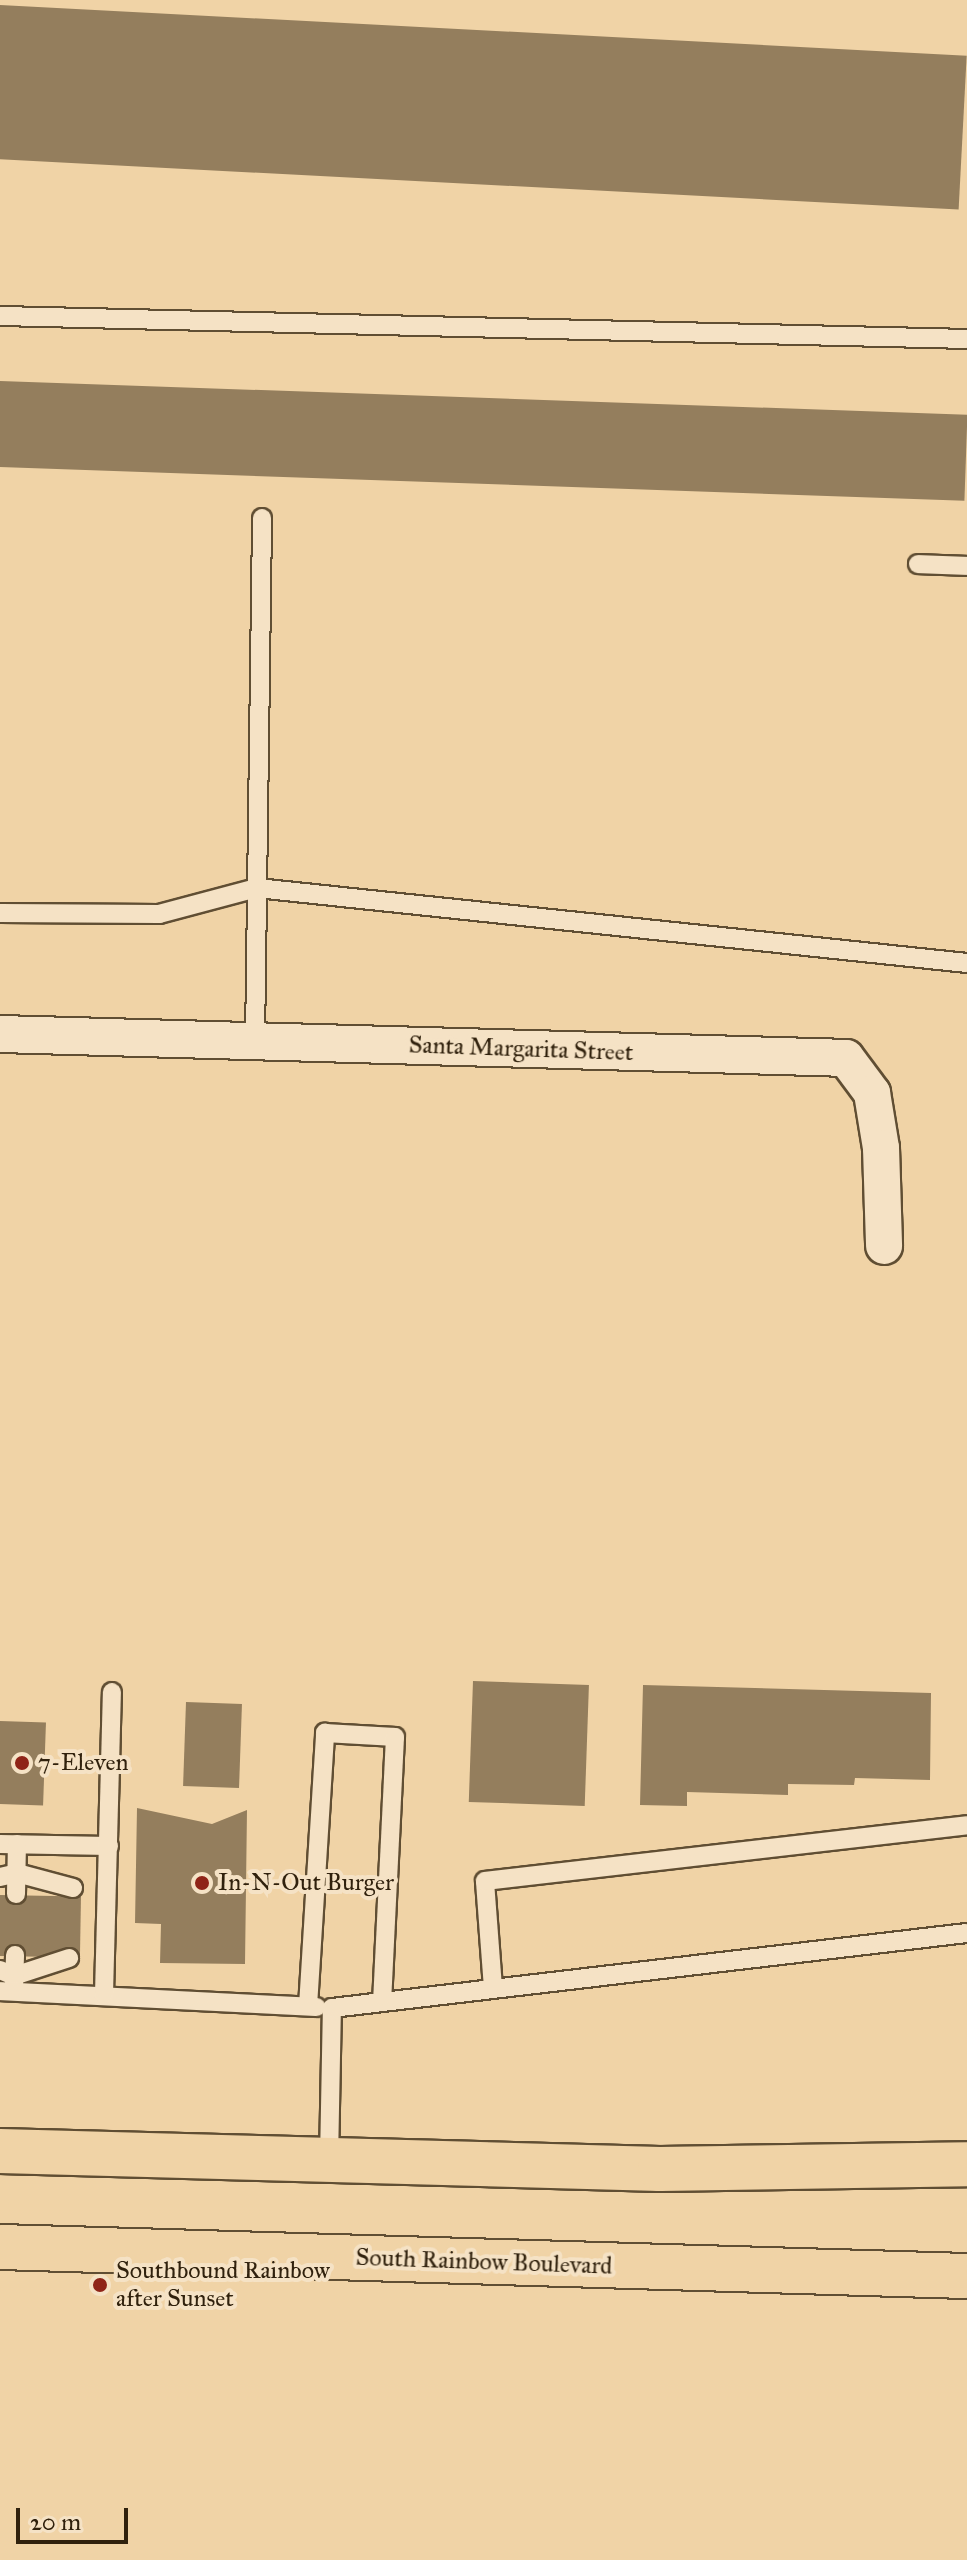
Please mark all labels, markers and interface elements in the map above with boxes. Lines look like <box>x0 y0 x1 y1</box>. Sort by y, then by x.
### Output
street label: Santa Margarita Street <box>408 1031 634 1067</box>
place label: 7-Eleven <box>38 1749 128 1777</box>
marker: 7-Eleven <box>13 1754 31 1772</box>
place label: In-N-Out Burger <box>218 1869 394 1897</box>
marker: In-N-Out Burger <box>193 1874 211 1892</box>
street label: South Rainbow Boulevard <box>355 2243 613 2281</box>
place label: Southbound Rainbow after Sunset <box>116 2257 330 2313</box>
marker: Southbound Rainbow after Sunset <box>91 2276 109 2294</box>
scale bar <box>20 2492 132 2542</box>
text: 20 m <box>30 2507 81 2537</box>

